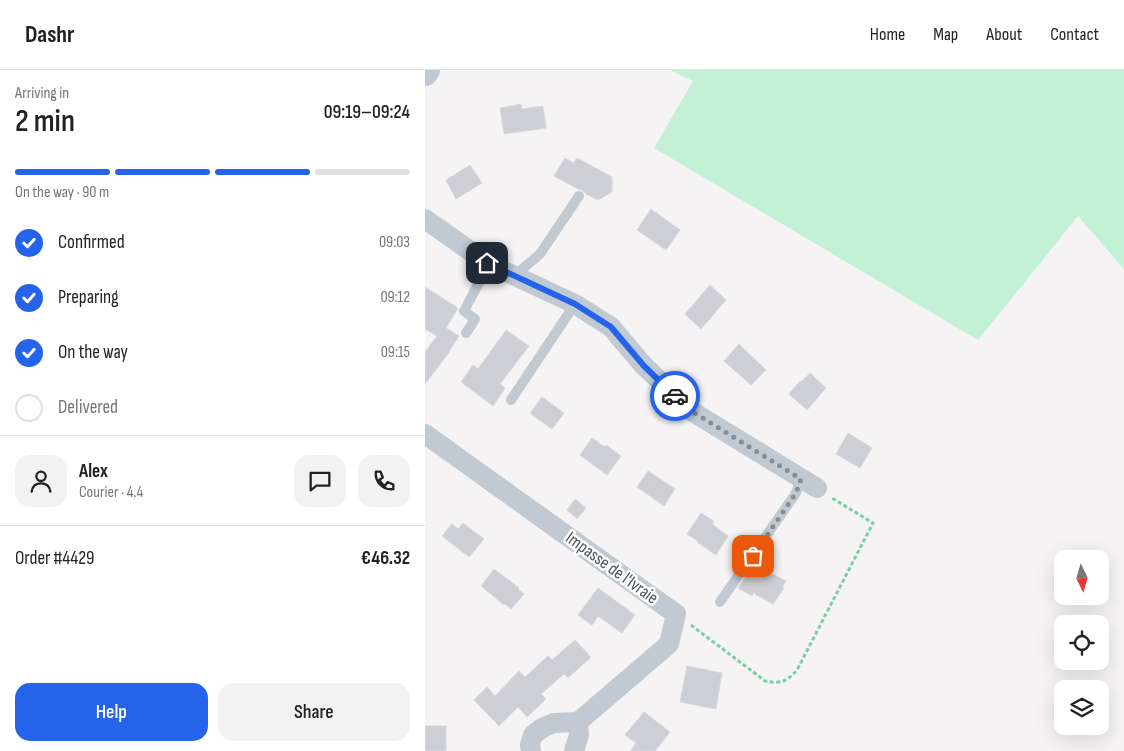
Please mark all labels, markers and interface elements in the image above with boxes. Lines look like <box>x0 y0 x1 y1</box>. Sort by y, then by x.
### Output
text: Dashr <box>25 20 74 49</box>
text: Home <box>870 24 905 45</box>
text: Map <box>933 24 958 45</box>
text: About <box>986 24 1022 45</box>
text: Contact <box>1050 24 1099 45</box>
text: Arriving in <box>15 84 69 103</box>
text: 09:19–09:24 <box>324 101 410 124</box>
text: 2 min <box>15 102 75 141</box>
text: On the way · 90 m <box>15 183 109 202</box>
icon: check <box>15 229 43 257</box>
text: Confirmed <box>58 231 125 254</box>
text: 09:03 <box>379 233 410 252</box>
pin <box>466 242 508 284</box>
icon: home <box>473 249 501 277</box>
icon: check <box>15 284 43 312</box>
text: Preparing <box>58 286 119 309</box>
text: 09:12 <box>380 288 410 307</box>
icon: check <box>15 339 43 367</box>
text: On the way <box>58 341 128 364</box>
text: 09:15 <box>381 343 410 362</box>
courier <box>650 371 700 421</box>
icon: car <box>661 382 689 410</box>
text: Delivered <box>58 396 118 419</box>
button: person <box>15 455 67 507</box>
button: chat <box>294 455 346 507</box>
button: phone <box>358 455 410 507</box>
text: Alex <box>79 460 108 483</box>
text: Courier · 4.4 <box>79 483 143 502</box>
street label: Impasse de l'Ivraie <box>562 527 662 609</box>
pin <box>732 535 774 577</box>
icon: bag <box>739 542 767 570</box>
text: Order #4429 <box>15 547 95 570</box>
text: €46.32 <box>361 547 410 570</box>
north arrow <box>1054 550 1109 605</box>
map controls <box>1054 550 1109 735</box>
button: locate <box>1054 615 1109 670</box>
button: layers <box>1054 680 1109 735</box>
button: Help <box>15 683 208 741</box>
button: Share <box>218 683 410 741</box>

